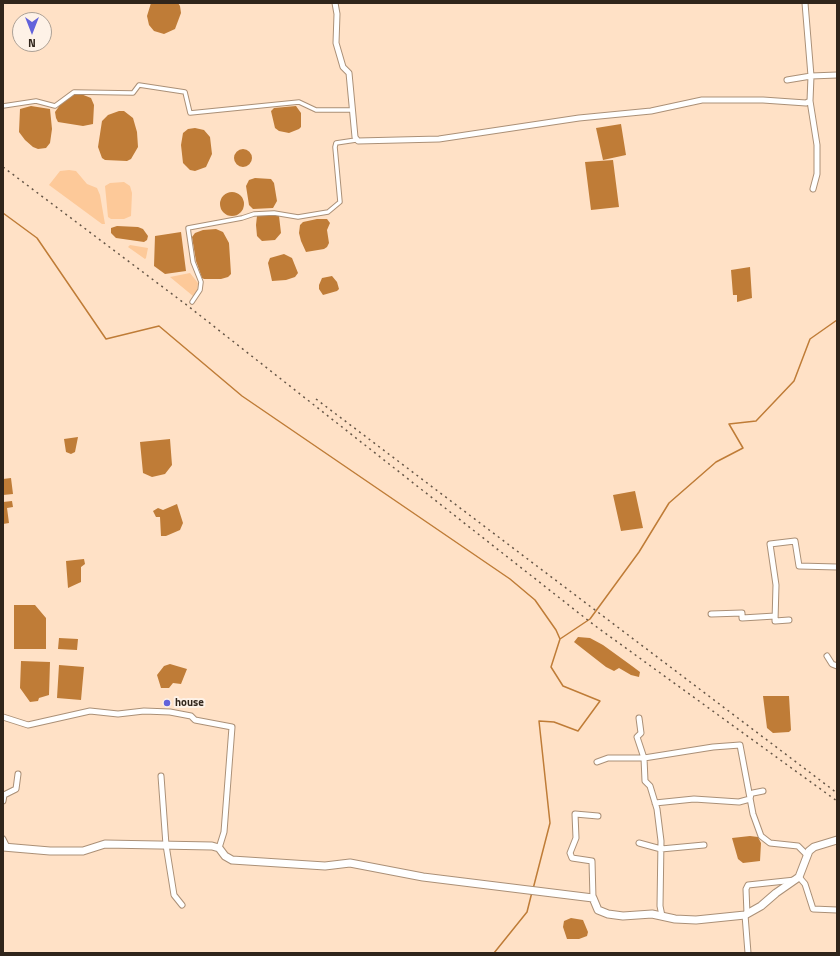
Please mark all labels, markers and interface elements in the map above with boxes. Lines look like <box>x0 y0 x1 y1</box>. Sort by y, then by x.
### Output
north arrow <box>12 12 52 52</box>
text: N <box>28 35 36 51</box>
place label: house <box>175 696 204 710</box>
marker: house <box>162 698 172 708</box>

